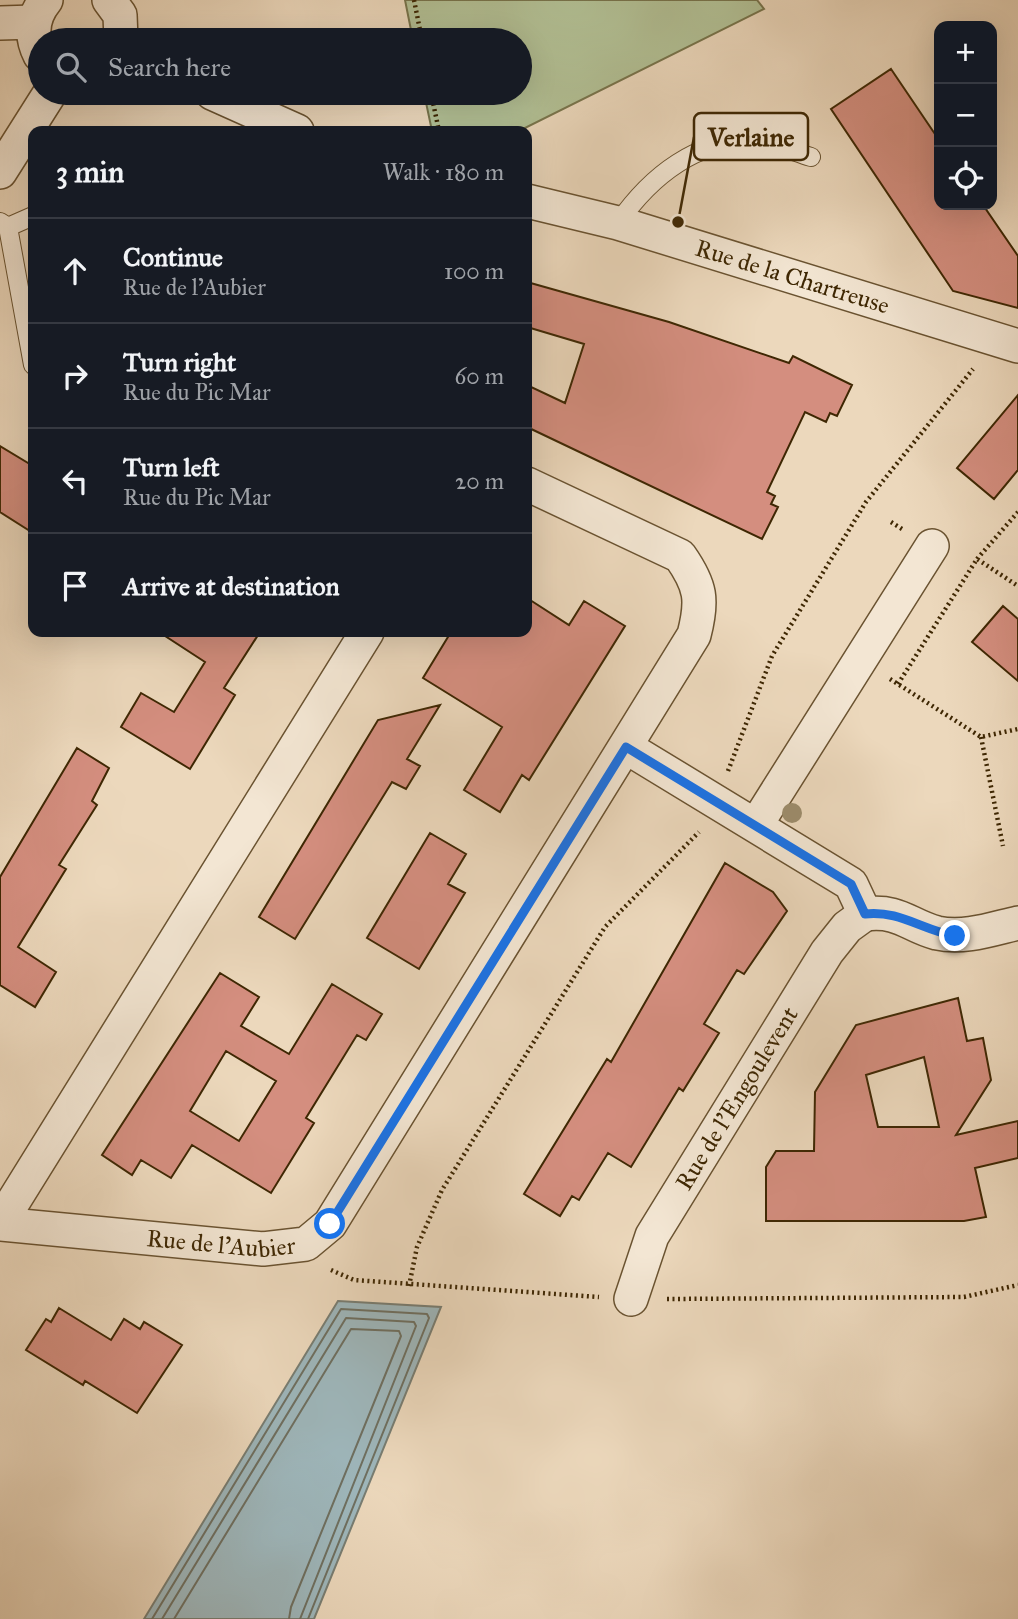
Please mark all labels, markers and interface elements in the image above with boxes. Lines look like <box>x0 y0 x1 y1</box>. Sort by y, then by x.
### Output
map controls <box>934 21 997 210</box>
button: + <box>934 21 997 84</box>
search box <box>28 28 532 105</box>
icon: search <box>52 48 90 86</box>
text: Search here <box>108 51 231 83</box>
button: − <box>934 84 997 147</box>
callout: Verlaine <box>694 113 808 160</box>
text: Verlaine <box>707 121 795 153</box>
button: locate <box>934 147 997 210</box>
text: 3 min <box>56 154 124 190</box>
text: Walk · 180 m <box>383 158 504 186</box>
street label: Rue de la Chartreuse <box>692 233 893 321</box>
text: Continue <box>123 241 223 273</box>
icon: ahead <box>56 252 94 290</box>
text: 100 m <box>444 257 504 285</box>
text: Rue de l'Aubier <box>123 273 266 301</box>
text: Turn right <box>123 346 236 378</box>
icon: right <box>56 357 94 395</box>
text: 60 m <box>455 362 504 390</box>
text: Rue du Pic Mar <box>123 378 271 406</box>
text: Turn left <box>123 451 219 483</box>
icon: left <box>56 462 94 500</box>
text: 20 m <box>455 467 504 495</box>
text: Rue du Pic Mar <box>123 483 271 511</box>
icon: arrive <box>56 567 94 605</box>
text: Arrive at destination <box>123 570 340 602</box>
route end <box>939 920 970 951</box>
street label: Rue de l'Engoulevent <box>669 1001 805 1196</box>
route start <box>314 1208 345 1239</box>
street label: Rue de l'Aubier <box>145 1223 297 1264</box>

